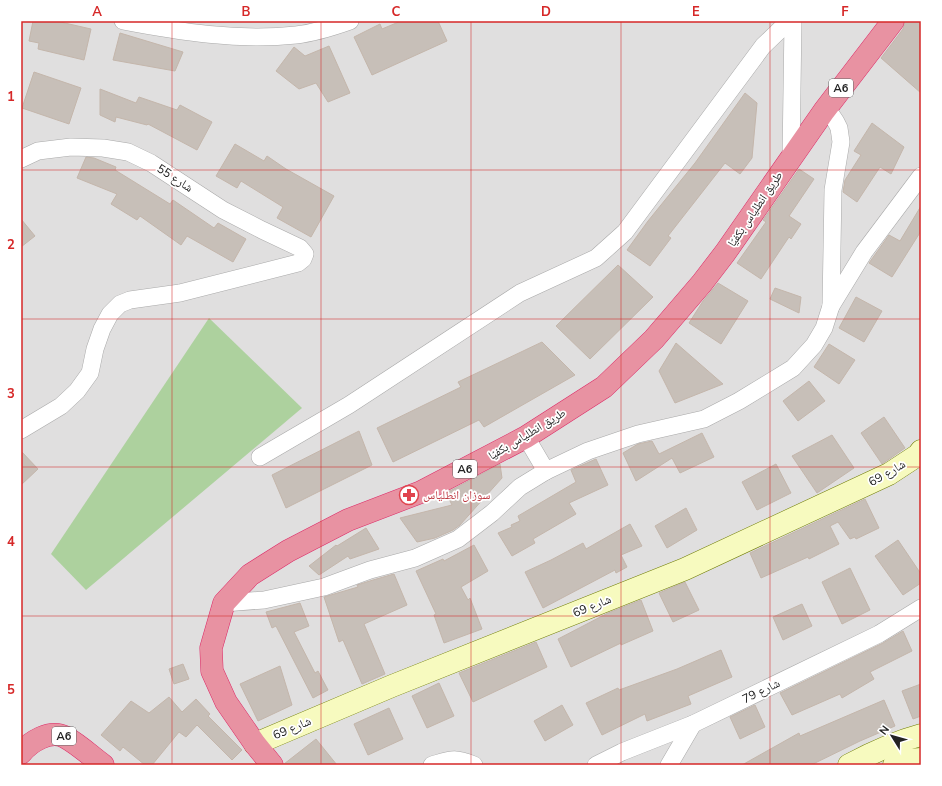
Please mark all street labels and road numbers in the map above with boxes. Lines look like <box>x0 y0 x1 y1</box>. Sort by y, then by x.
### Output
road number: A6 <box>829 79 853 97</box>
street label: شارع 55 <box>154 160 196 196</box>
street label: طريق انطلياس بكفيّا <box>724 168 786 250</box>
street label: طريق انطلياس بكفيّا <box>485 405 569 463</box>
street label: شارع 69 <box>866 456 909 490</box>
road number: A6 <box>453 460 477 478</box>
street label: شارع 69 <box>570 591 614 621</box>
street label: شارع 79 <box>739 675 783 707</box>
street label: شارع 69 <box>270 713 314 743</box>
road number: A6 <box>52 727 76 745</box>

